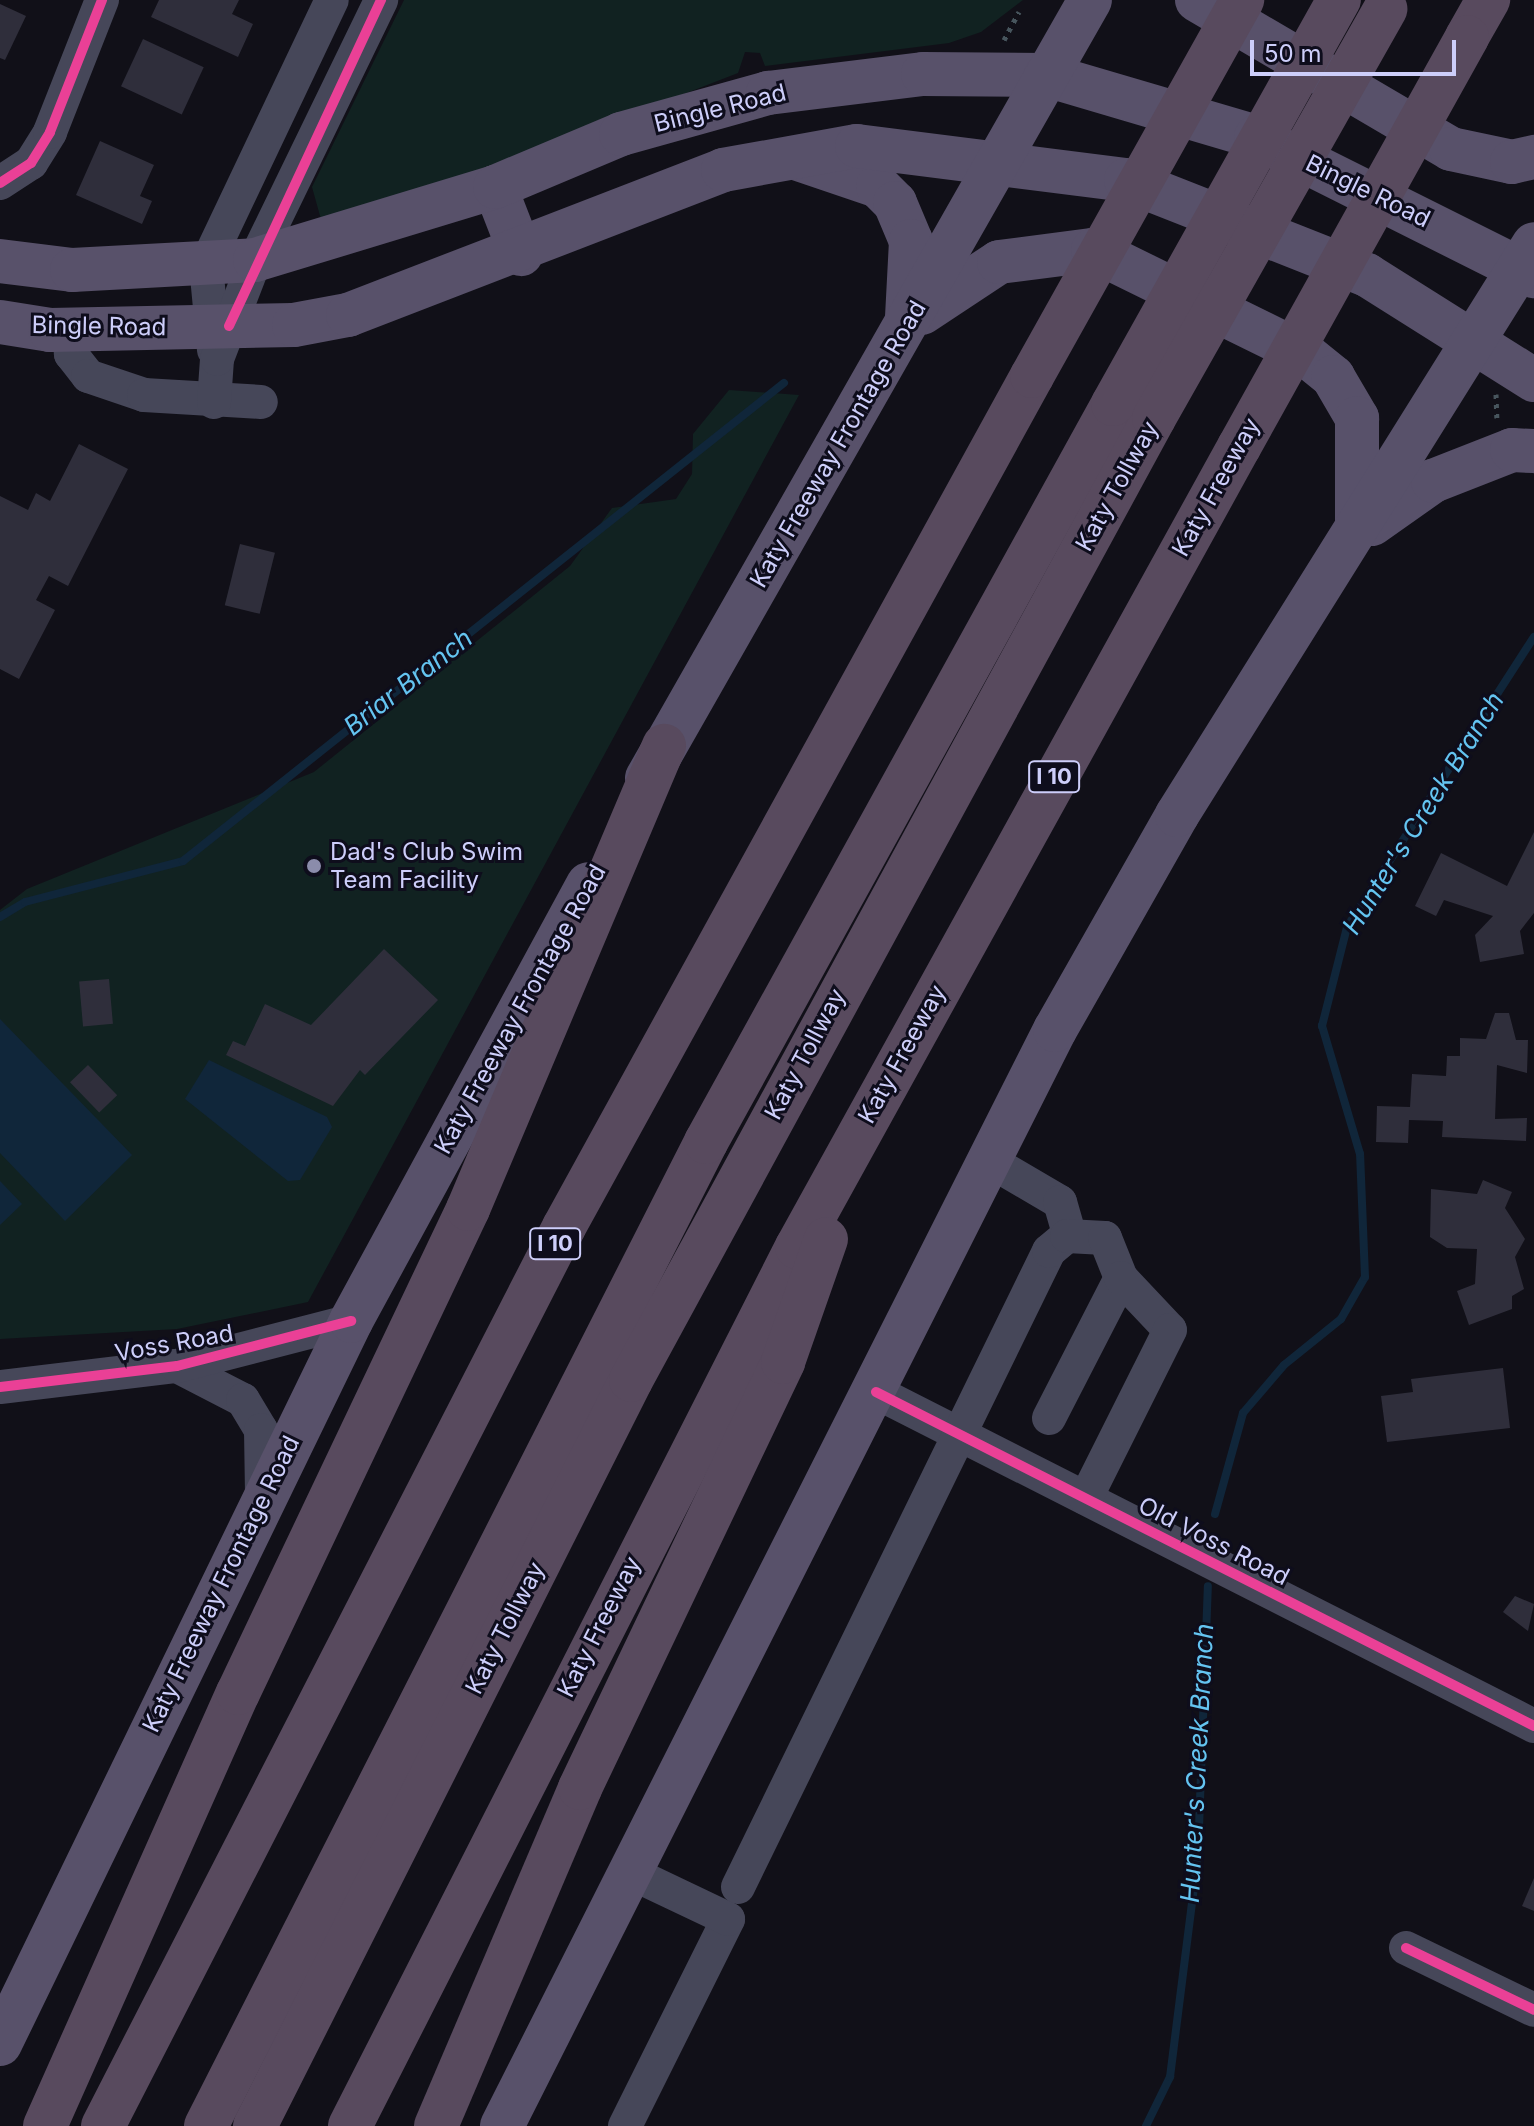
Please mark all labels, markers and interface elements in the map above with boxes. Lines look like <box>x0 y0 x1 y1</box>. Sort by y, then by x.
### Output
scale bar <box>1254 24 1460 74</box>
text: 50 m <box>1264 39 1322 68</box>
street label: Bingle Road <box>651 78 789 138</box>
street label: Bingle Road <box>1301 148 1435 234</box>
street label: Katy Freeway Frontage Road <box>744 296 932 592</box>
street label: Bingle Road <box>31 310 167 342</box>
street label: Katy Freeway <box>1166 413 1266 561</box>
street label: Katy Tollway <box>1069 416 1165 556</box>
water label: Briar Branch <box>338 622 478 742</box>
water label: Hunter's Creek Branch <box>1336 686 1510 940</box>
road number: I 10 <box>1028 759 1080 795</box>
place label: Dad's Club Swim Team Facility <box>330 838 523 894</box>
marker: Dad's Club Swim Team Facility <box>305 857 323 875</box>
street label: Katy Freeway Frontage Road <box>428 859 612 1159</box>
street label: Katy Freeway <box>852 980 952 1128</box>
street label: Katy Tollway <box>758 984 852 1124</box>
road number: I 10 <box>529 1226 581 1262</box>
street label: Voss Road <box>113 1318 235 1368</box>
street label: Katy Freeway Frontage Road <box>137 1431 305 1737</box>
street label: Old Voss Road <box>1134 1491 1294 1591</box>
street label: Katy Freeway <box>551 1552 647 1702</box>
street label: Katy Tollway <box>459 1557 551 1699</box>
water label: Hunter's Creek Branch <box>1174 1622 1220 1904</box>

